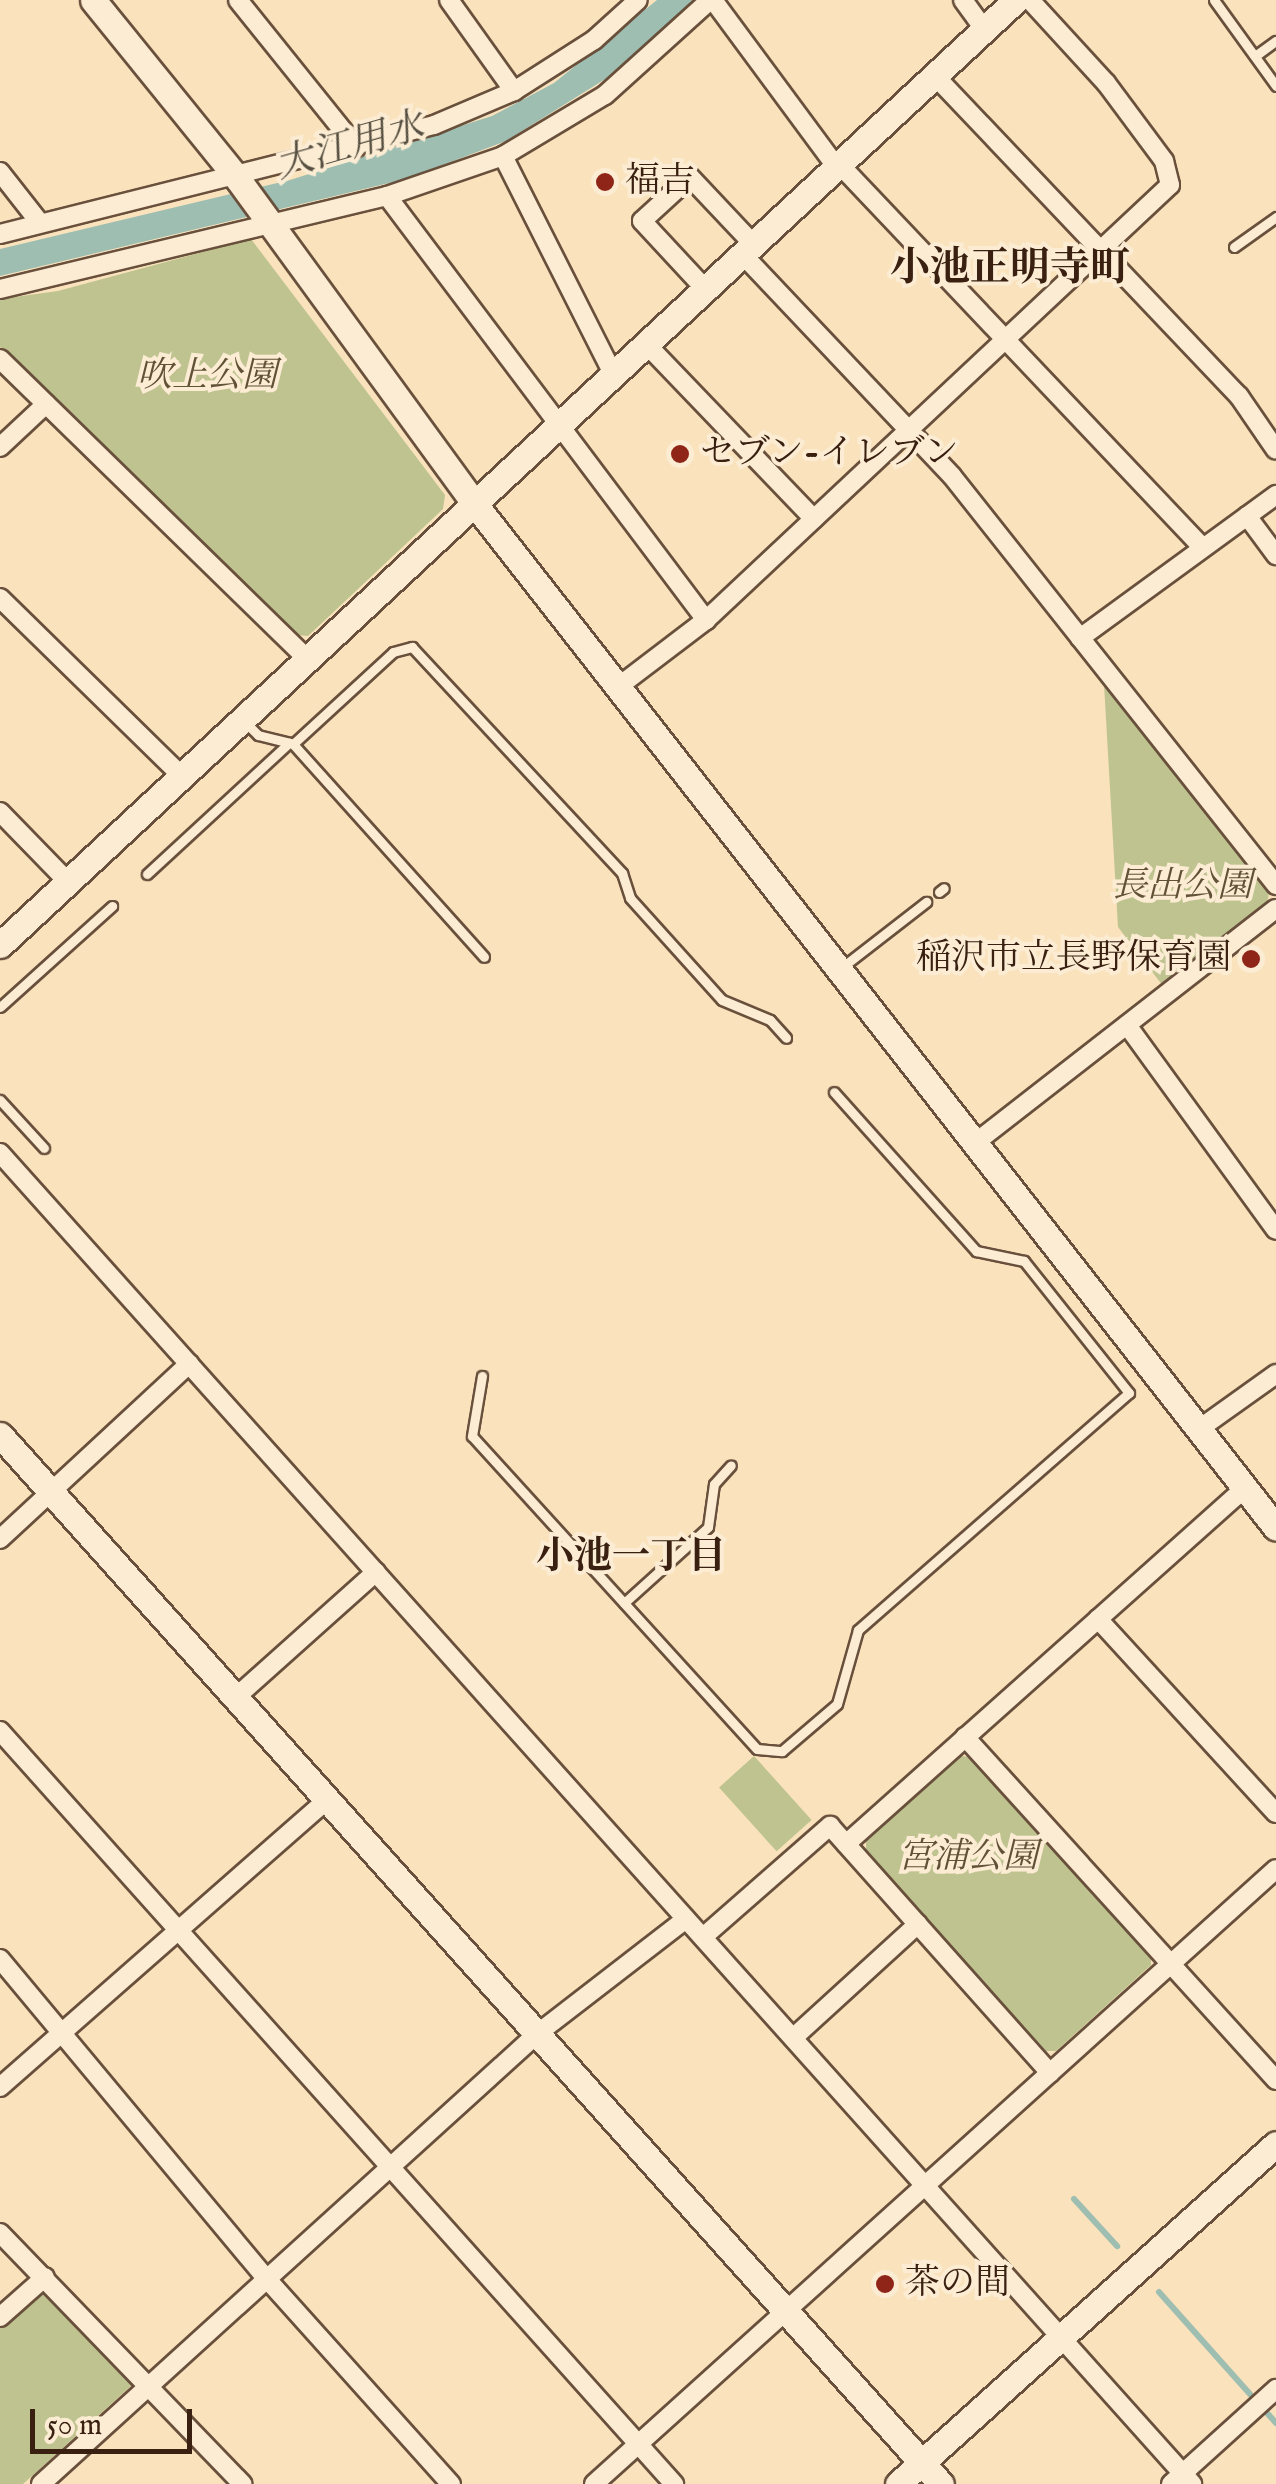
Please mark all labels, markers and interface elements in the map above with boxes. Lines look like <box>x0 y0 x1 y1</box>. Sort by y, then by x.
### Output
water label: 大江用水 <box>271 105 429 191</box>
place label: 福吉 <box>625 161 695 203</box>
marker: 福吉 <box>594 171 616 193</box>
district label: 小池正明寺町 <box>890 246 1130 294</box>
park label: 吹上公園 <box>137 356 277 398</box>
place label: セブン-イレブン <box>700 433 961 475</box>
marker: セブン-イレブン <box>669 443 691 465</box>
park label: 長出公園 <box>1112 866 1252 908</box>
place label: 稲沢市立長野保育園 <box>916 938 1231 980</box>
marker: 稲沢市立長野保育園 <box>1240 948 1262 970</box>
district label: 小池一丁目 <box>536 1536 726 1582</box>
park label: 宮浦公園 <box>898 1837 1038 1879</box>
place label: 茶の間 <box>905 2263 1010 2305</box>
marker: 茶の間 <box>874 2273 896 2295</box>
scale bar <box>35 2389 198 2451</box>
text: 50 m <box>47 2407 102 2445</box>

